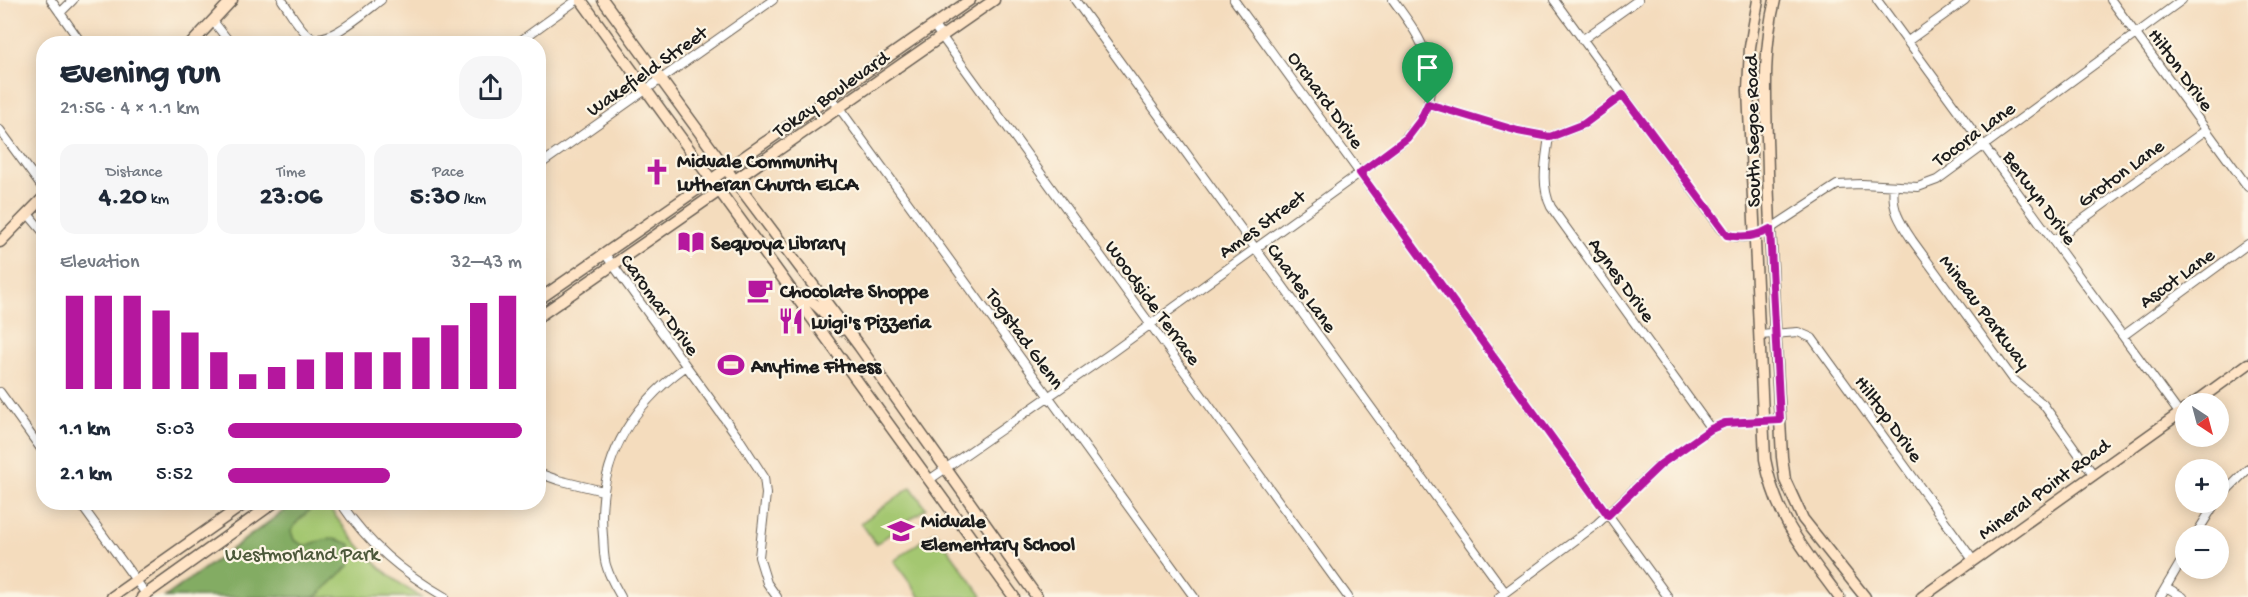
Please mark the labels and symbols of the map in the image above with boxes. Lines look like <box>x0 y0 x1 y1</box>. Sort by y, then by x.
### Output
street label: Wakefield Street <box>583 22 714 123</box>
street label: Hilton Drive <box>2141 25 2217 117</box>
pin <box>1402 42 1453 104</box>
street label: Tokay Boulevard <box>769 46 896 145</box>
street label: Orchard Drive <box>1281 48 1368 155</box>
street label: South Segoe Road <box>1742 52 1767 208</box>
street label: Tocora Lane <box>1928 98 2021 174</box>
street label: Groton Lane <box>2074 135 2170 214</box>
street label: Berwyn Drive <box>1996 147 2080 251</box>
place label: Midvale Community Lutheran Church ELCA <box>677 152 860 198</box>
church icon: Midvale Community Lutheran Church ELCA <box>642 157 672 187</box>
street label: Ames Street <box>1215 186 1312 265</box>
library icon: Sequoya Library <box>676 227 706 257</box>
place label: Sequoya Library <box>711 234 845 257</box>
street label: Agnes Drive <box>1582 234 1659 328</box>
street label: Woodside Terrace <box>1098 237 1204 371</box>
street label: Charles Lane <box>1260 240 1341 339</box>
street label: Ascot Lane <box>2136 244 2221 315</box>
street label: Caromar Drive <box>614 251 703 362</box>
street label: Mineau Parkway <box>1933 251 2034 375</box>
cafe icon: Chocolate Shoppe <box>745 275 775 305</box>
place label: Chocolate Shoppe <box>779 282 929 305</box>
street label: Togstad Glenn <box>978 284 1068 395</box>
restaurant icon: Luigi's Pizzeria <box>776 306 806 336</box>
place label: Luigi's Pizzeria <box>811 313 932 336</box>
sports icon: Anytime Fitness <box>716 350 746 380</box>
place label: Anytime Fitness <box>750 357 883 380</box>
street label: Hilltop Drive <box>1848 372 1927 468</box>
north arrow <box>2175 393 2229 447</box>
street label: Mineral Point Road <box>1975 434 2117 546</box>
place label: Midvale Elementary School <box>921 512 1076 558</box>
school or university icon: Midvale Elementary School <box>886 516 916 546</box>
park label: Westmorland Park <box>225 545 381 568</box>

